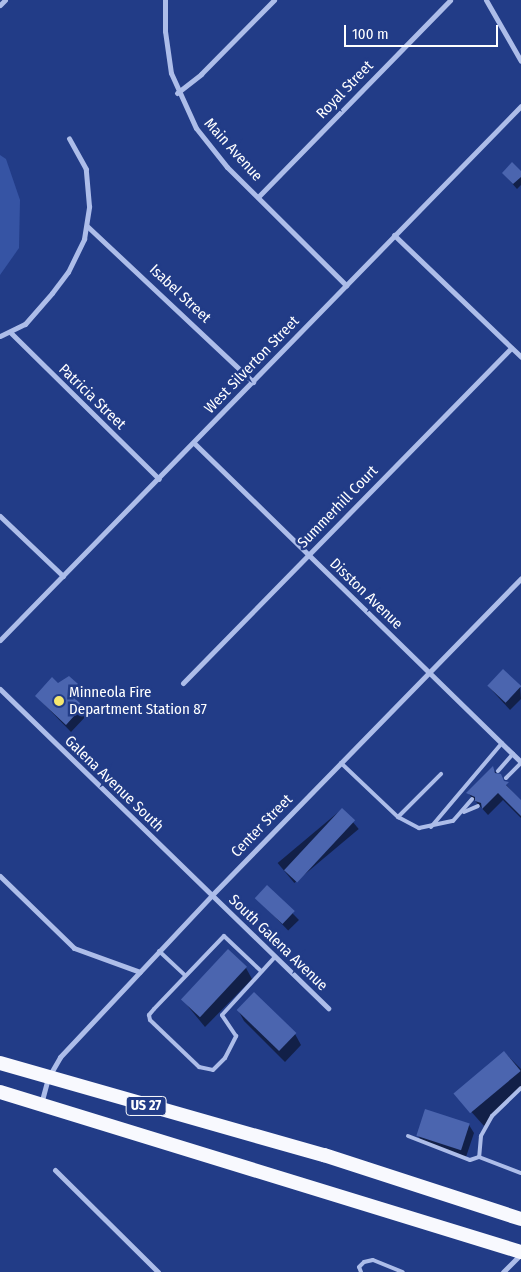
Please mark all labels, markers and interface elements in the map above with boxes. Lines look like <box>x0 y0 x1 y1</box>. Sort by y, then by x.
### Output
scale bar <box>346 15 500 47</box>
text: 100 m <box>352 25 389 43</box>
street label: Royal Street <box>313 57 377 123</box>
street label: Main Avenue <box>200 115 266 185</box>
street label: Isabel Street <box>146 261 214 327</box>
street label: West Silverton Street <box>201 313 303 417</box>
street label: Patricia Street <box>55 361 129 433</box>
street label: Summerhill Court <box>294 462 382 552</box>
street label: Disston Avenue <box>326 555 406 633</box>
place label: Minneola Fire Department Station 87 <box>69 683 207 718</box>
marker: Minneola Fire Department Station 87 <box>53 695 65 707</box>
street label: Galena Avenue South <box>61 732 167 836</box>
street label: Center Street <box>228 791 296 861</box>
street label: South Galena Avenue <box>225 891 331 995</box>
road number: US 27 <box>125 1094 167 1118</box>

